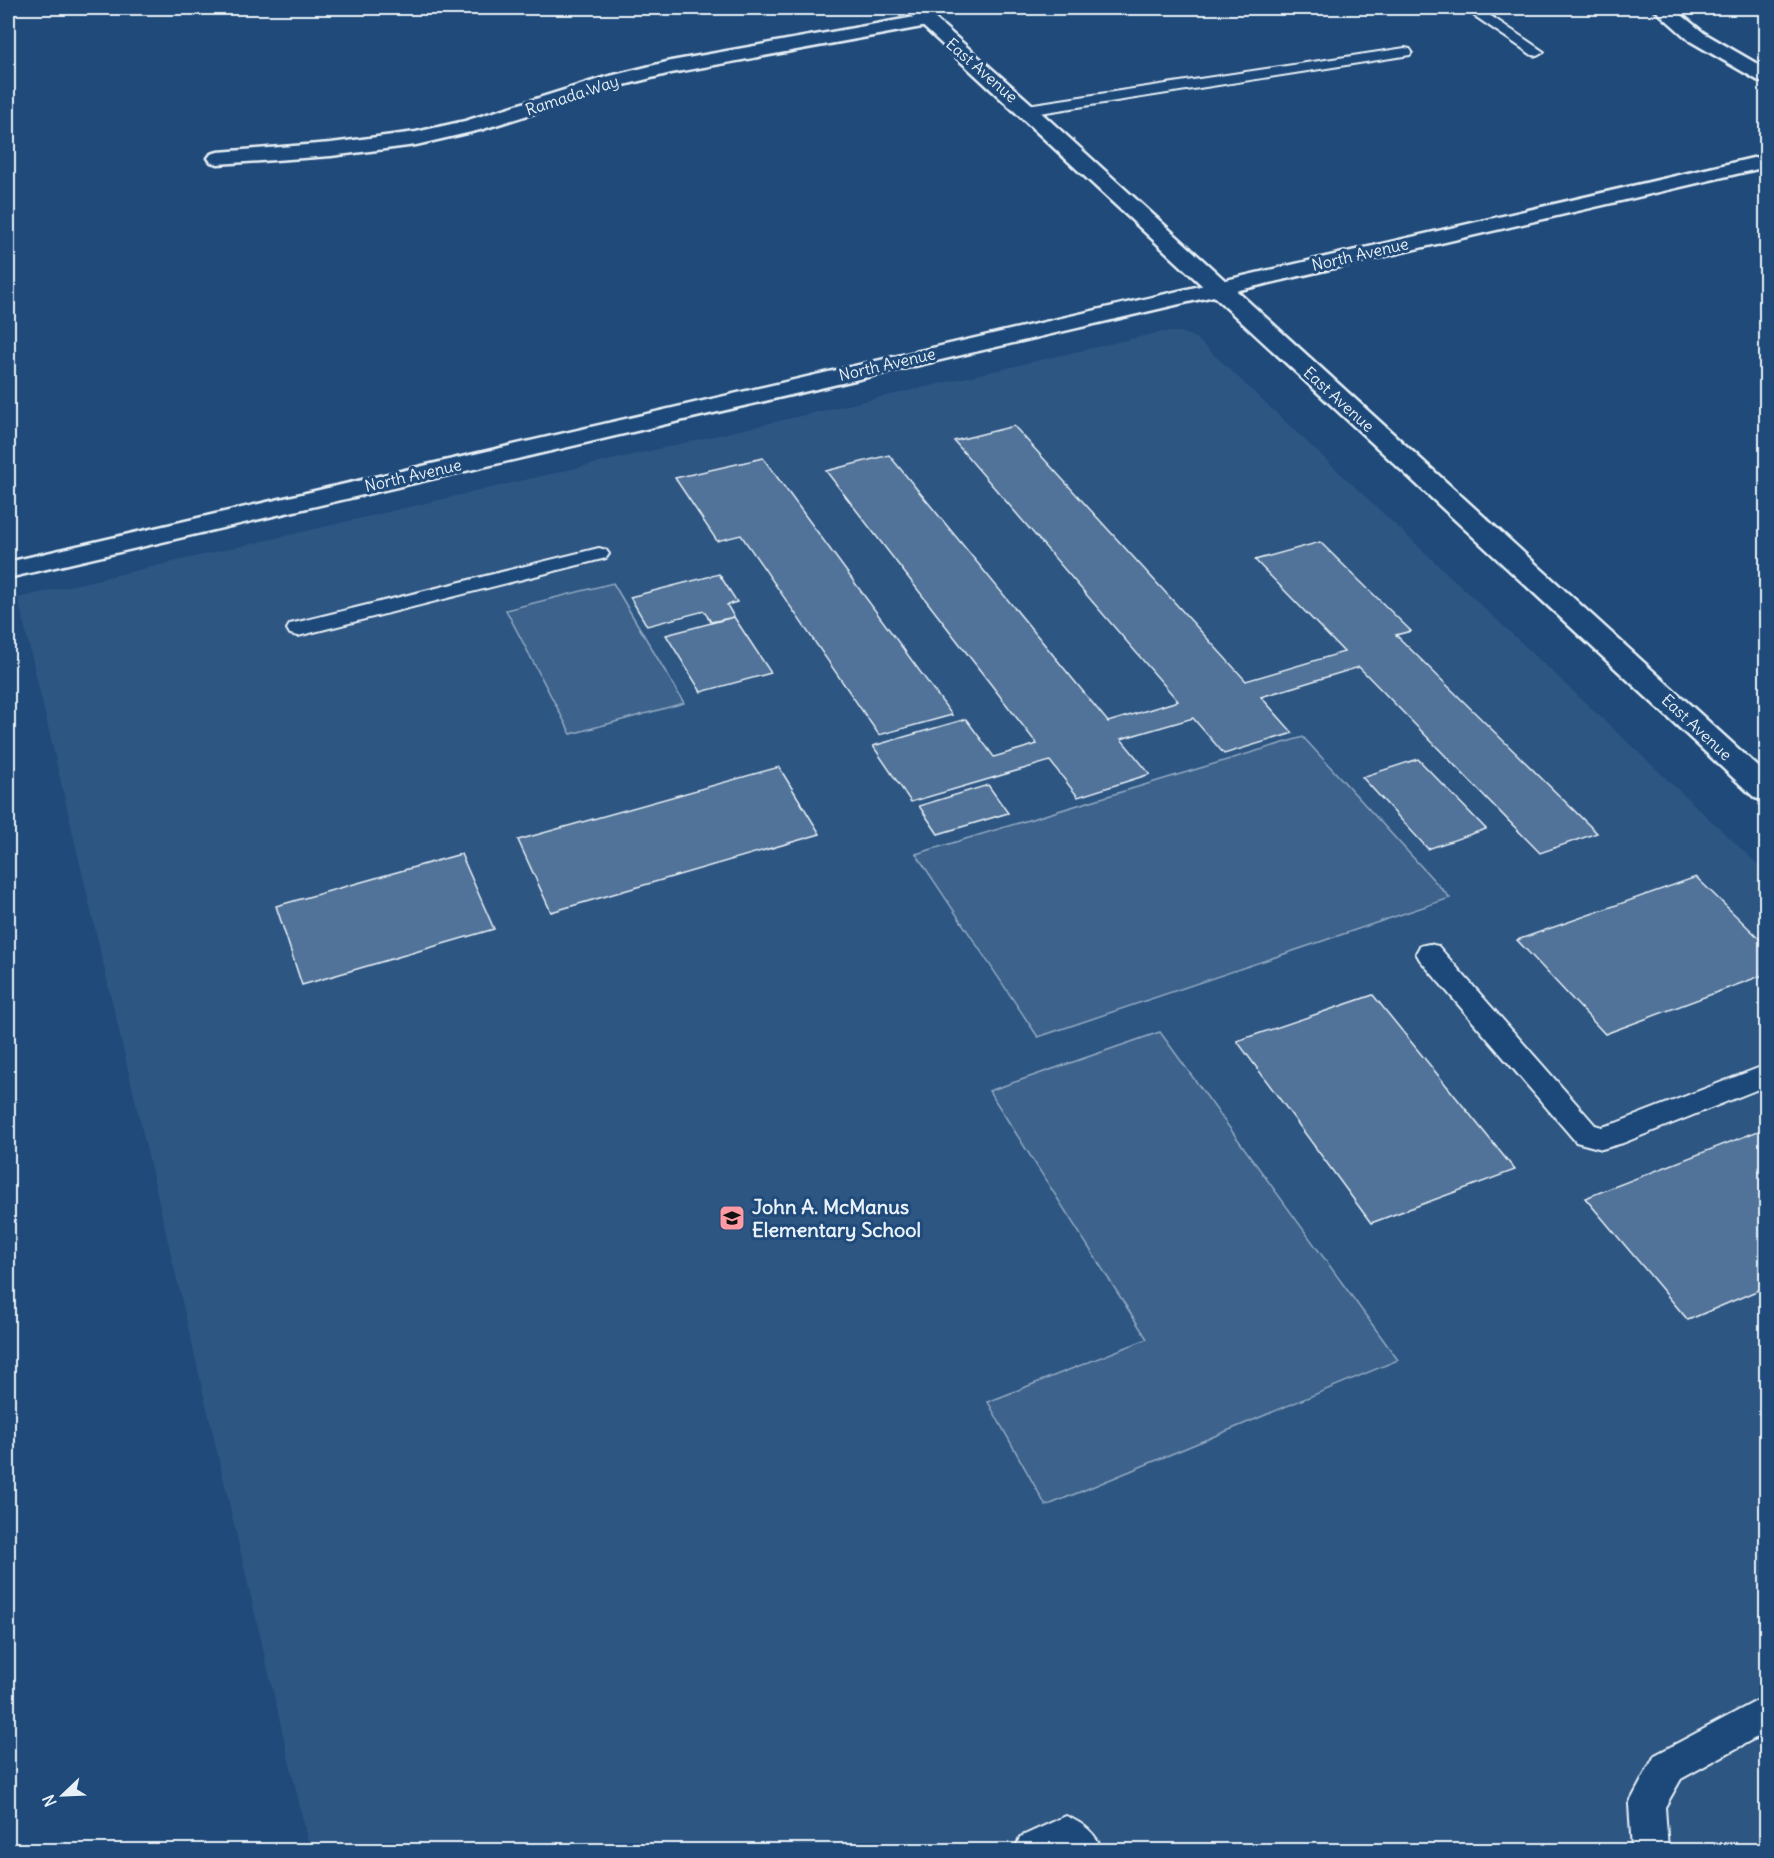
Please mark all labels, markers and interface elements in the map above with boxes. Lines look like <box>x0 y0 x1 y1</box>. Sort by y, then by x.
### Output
street label: East Avenue <box>942 33 1022 107</box>
street label: Ramada Way <box>523 71 621 119</box>
street label: North Avenue <box>1310 233 1410 275</box>
street label: North Avenue <box>837 343 937 385</box>
street label: East Avenue <box>1299 362 1379 436</box>
street label: North Avenue <box>363 454 463 496</box>
street label: East Avenue <box>1658 690 1736 764</box>
place label: John A. McManus Elementary School <box>752 1194 921 1242</box>
school or university icon: John A. McManus Elementary School <box>717 1203 747 1233</box>
north arrow <box>33 1765 93 1825</box>
text: N <box>38 1792 61 1810</box>

